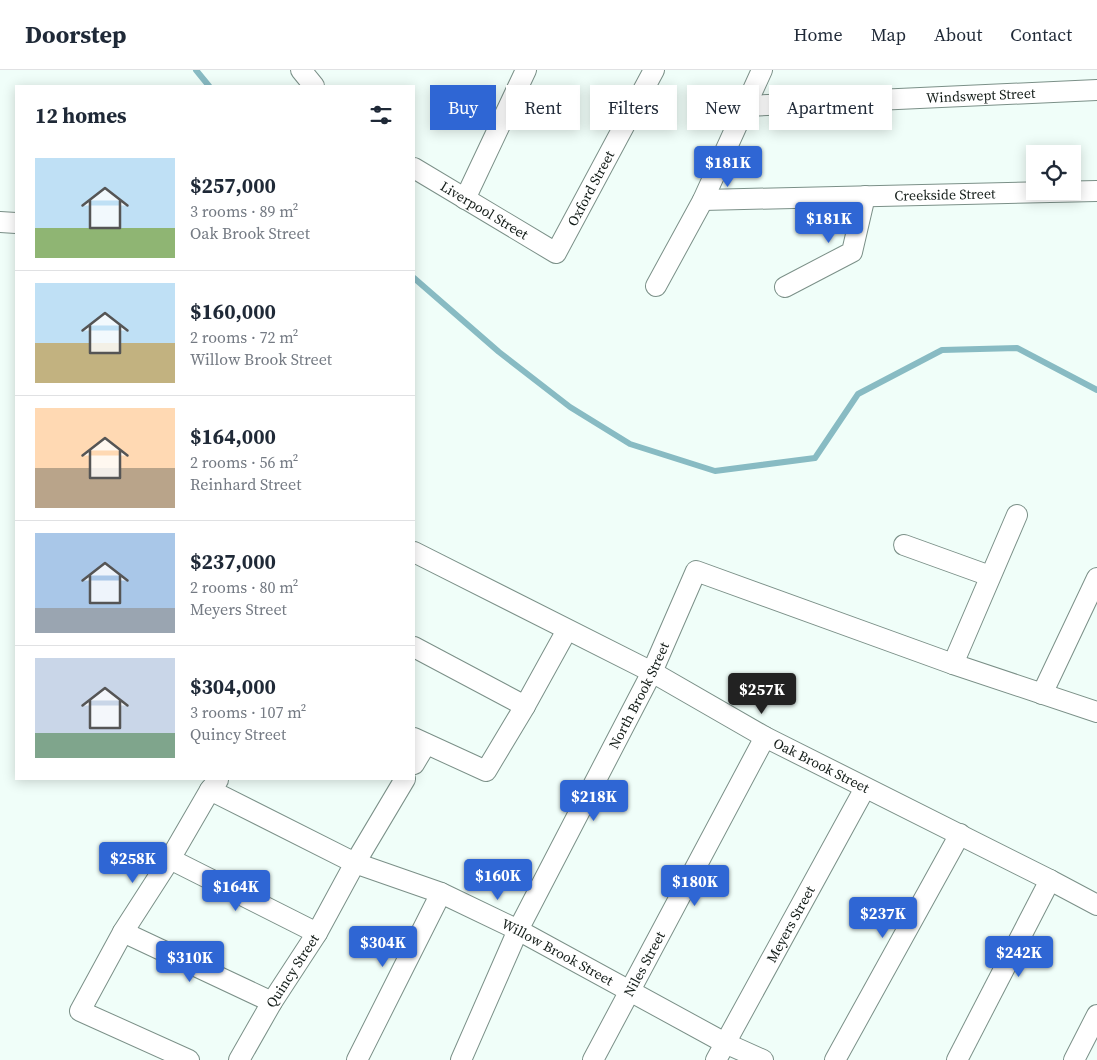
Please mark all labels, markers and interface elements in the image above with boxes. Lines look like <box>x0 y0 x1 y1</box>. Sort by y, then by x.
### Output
text: Doorstep <box>25 18 127 51</box>
text: Home <box>794 22 843 47</box>
text: Map <box>871 22 906 47</box>
text: About <box>934 22 982 47</box>
text: Contact <box>1010 22 1072 47</box>
street label: Windswept Street <box>926 83 1036 108</box>
chip: Buy <box>430 85 496 130</box>
chip: Rent <box>506 85 580 130</box>
chip: Filters <box>590 85 677 130</box>
chip: New <box>687 85 759 130</box>
chip: Apartment <box>769 85 892 130</box>
text: 12 homes <box>35 101 127 130</box>
icon: filters <box>367 101 395 129</box>
map controls <box>1026 145 1081 200</box>
button: locate <box>1026 145 1081 200</box>
pin: $181K <box>693 146 763 188</box>
street label: Oxford Street <box>562 147 619 229</box>
text: $181K <box>705 151 751 173</box>
text: $257,000 <box>190 171 276 200</box>
street label: Liverpool Street <box>437 176 532 244</box>
icon: home <box>75 178 135 238</box>
street label: Creekside Street <box>894 183 996 206</box>
text: 3 rooms · 89 m² <box>190 200 298 222</box>
pin: $181K <box>794 202 864 244</box>
text: $181K <box>806 207 852 229</box>
text: Oak Brook Street <box>190 222 310 244</box>
text: $160,000 <box>190 297 276 326</box>
icon: home <box>75 303 135 363</box>
text: 2 rooms · 72 m² <box>190 326 298 348</box>
text: Willow Brook Street <box>190 348 332 370</box>
text: $164,000 <box>190 422 276 451</box>
icon: home <box>75 428 135 488</box>
text: 2 rooms · 56 m² <box>190 451 298 473</box>
text: Reinhard Street <box>190 473 301 495</box>
text: $237,000 <box>190 547 276 576</box>
icon: home <box>75 553 135 613</box>
text: 2 rooms · 80 m² <box>190 576 298 598</box>
text: Meyers Street <box>190 598 287 620</box>
street label: North Brook Street <box>604 638 674 752</box>
text: $304,000 <box>190 672 276 701</box>
pin: $257K <box>727 672 797 715</box>
icon: home <box>75 678 135 738</box>
text: $257K <box>739 678 785 700</box>
text: 3 rooms · 107 m² <box>190 701 306 723</box>
text: Quincy Street <box>190 723 286 745</box>
street label: Oak Brook Street <box>770 733 873 798</box>
pin: $218K <box>559 780 629 822</box>
text: $218K <box>571 785 617 807</box>
pin: $258K <box>98 842 168 884</box>
text: $258K <box>110 847 156 869</box>
pin: $160K <box>463 858 533 901</box>
text: $160K <box>475 864 521 886</box>
pin: $180K <box>660 864 730 907</box>
pin: $164K <box>201 870 271 912</box>
text: $180K <box>672 870 718 892</box>
text: $164K <box>213 875 259 897</box>
street label: Meyers Street <box>761 882 820 966</box>
pin: $237K <box>848 896 918 939</box>
text: $237K <box>860 902 906 924</box>
street label: Willow Brook Street <box>498 914 617 990</box>
pin: $304K <box>348 926 418 968</box>
street label: Niles Street <box>619 927 670 1000</box>
street label: Quincy Street <box>261 930 324 1012</box>
text: $304K <box>360 931 406 953</box>
pin: $242K <box>984 936 1054 978</box>
pin: $310K <box>155 940 225 983</box>
text: $242K <box>996 941 1042 963</box>
text: $310K <box>167 946 213 968</box>

